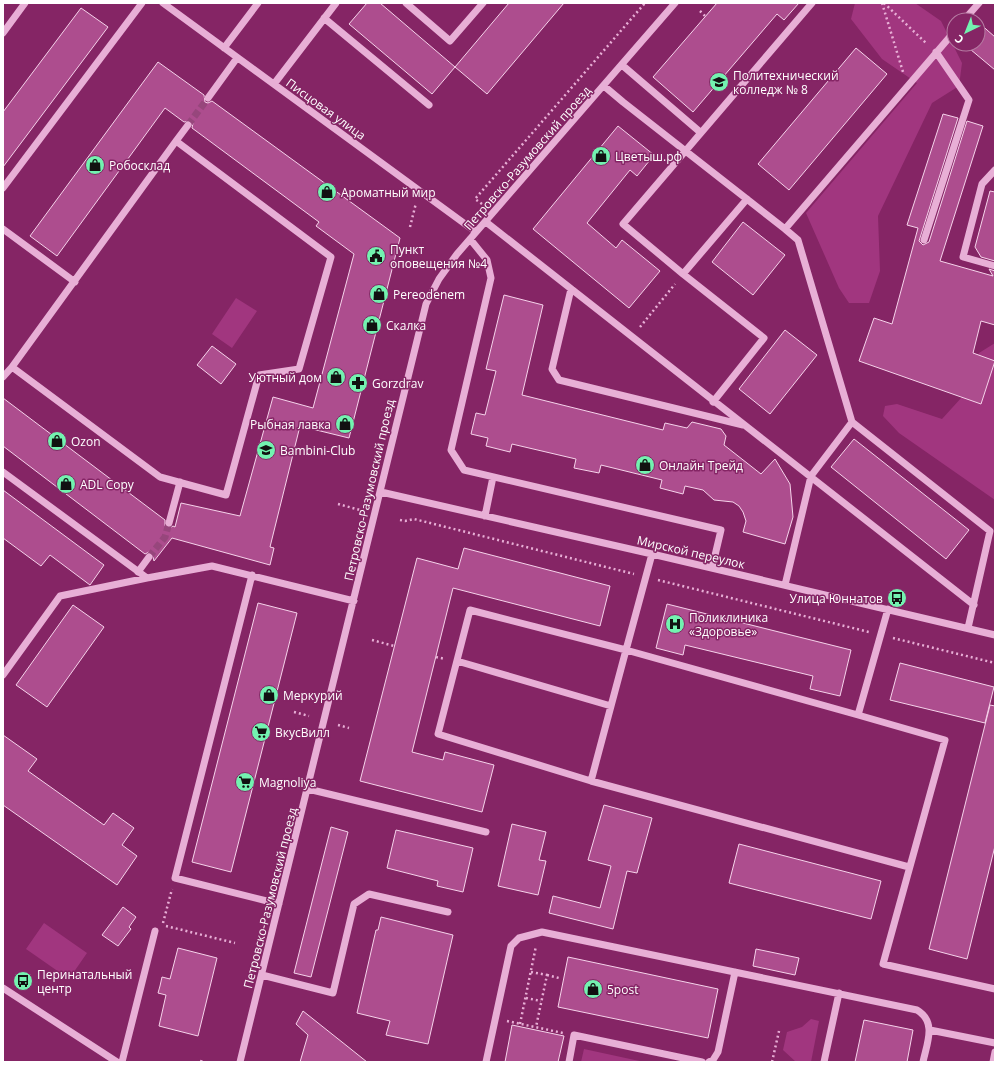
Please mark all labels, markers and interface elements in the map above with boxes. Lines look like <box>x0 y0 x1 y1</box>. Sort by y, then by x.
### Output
north arrow <box>946 12 986 52</box>
text: С <box>951 32 967 48</box>
place label: Политехнический колледж № 8 <box>733 67 839 98</box>
school or university icon: Политехнический колледж № 8 <box>708 71 730 93</box>
street label: Писцовая улица <box>283 74 369 144</box>
street label: Петровско-Разумовский проезд <box>460 82 594 234</box>
shop icon: Цветыш.рф <box>590 145 612 167</box>
place label: Цветыш.рф <box>615 148 682 165</box>
shop icon: Робосклад <box>84 154 106 176</box>
place label: Робосклад <box>109 157 170 174</box>
shop icon: Ароматный мир <box>316 181 338 203</box>
place label: Ароматный мир <box>341 184 436 201</box>
place label: Пункт оповещения №4 <box>390 241 487 272</box>
public building icon: Пункт оповещения №4 <box>365 245 387 267</box>
shop icon: Pereodenem <box>368 283 390 305</box>
place label: Pereodenem <box>393 286 465 303</box>
shop icon: Скалка <box>361 314 383 336</box>
place label: Скалка <box>386 317 426 334</box>
shop icon: Уютный дом <box>325 366 347 388</box>
place label: Уютный дом <box>249 369 322 386</box>
pharmacy icon: Gorzdrav <box>347 372 369 394</box>
place label: Gorzdrav <box>372 375 423 392</box>
street label: Петровско-Разумовский проезд <box>340 397 398 583</box>
shop icon: Рыбная лавка <box>334 413 356 435</box>
place label: Рыбная лавка <box>250 416 331 433</box>
shop icon: Ozon <box>46 430 68 452</box>
place label: Ozon <box>71 433 101 450</box>
school or university icon: Bambini-Club <box>255 439 277 461</box>
place label: Bambini-Club <box>280 442 355 459</box>
shop icon: Онлайн Трейд <box>634 454 656 476</box>
place label: Онлайн Трейд <box>659 457 743 474</box>
shop icon: ADL Copy <box>55 473 77 495</box>
place label: ADL Copy <box>80 476 135 493</box>
street label: Мирской переулок <box>635 531 747 573</box>
bus stop icon: Улица Юннатов <box>886 587 908 609</box>
place label: Улица Юннатов <box>790 590 883 607</box>
place label: Поликлиника «Здоровье» <box>689 609 768 640</box>
hospital icon: Поликлиника «Здоровье» <box>664 613 686 635</box>
shop icon: Меркурий <box>258 684 280 706</box>
place label: Меркурий <box>283 687 343 704</box>
supermarket icon: ВкусВилл <box>250 721 272 743</box>
place label: ВкусВилл <box>275 724 330 741</box>
supermarket icon: Magnoliya <box>234 771 256 793</box>
place label: Magnoliya <box>259 774 316 791</box>
street label: Петровско-Разумовский проезд <box>239 806 301 990</box>
place label: Перинатальный центр <box>37 966 132 997</box>
bus stop icon: Перинатальный центр <box>12 970 34 992</box>
shop icon: 5post <box>582 978 604 1000</box>
place label: 5post <box>607 981 638 998</box>

